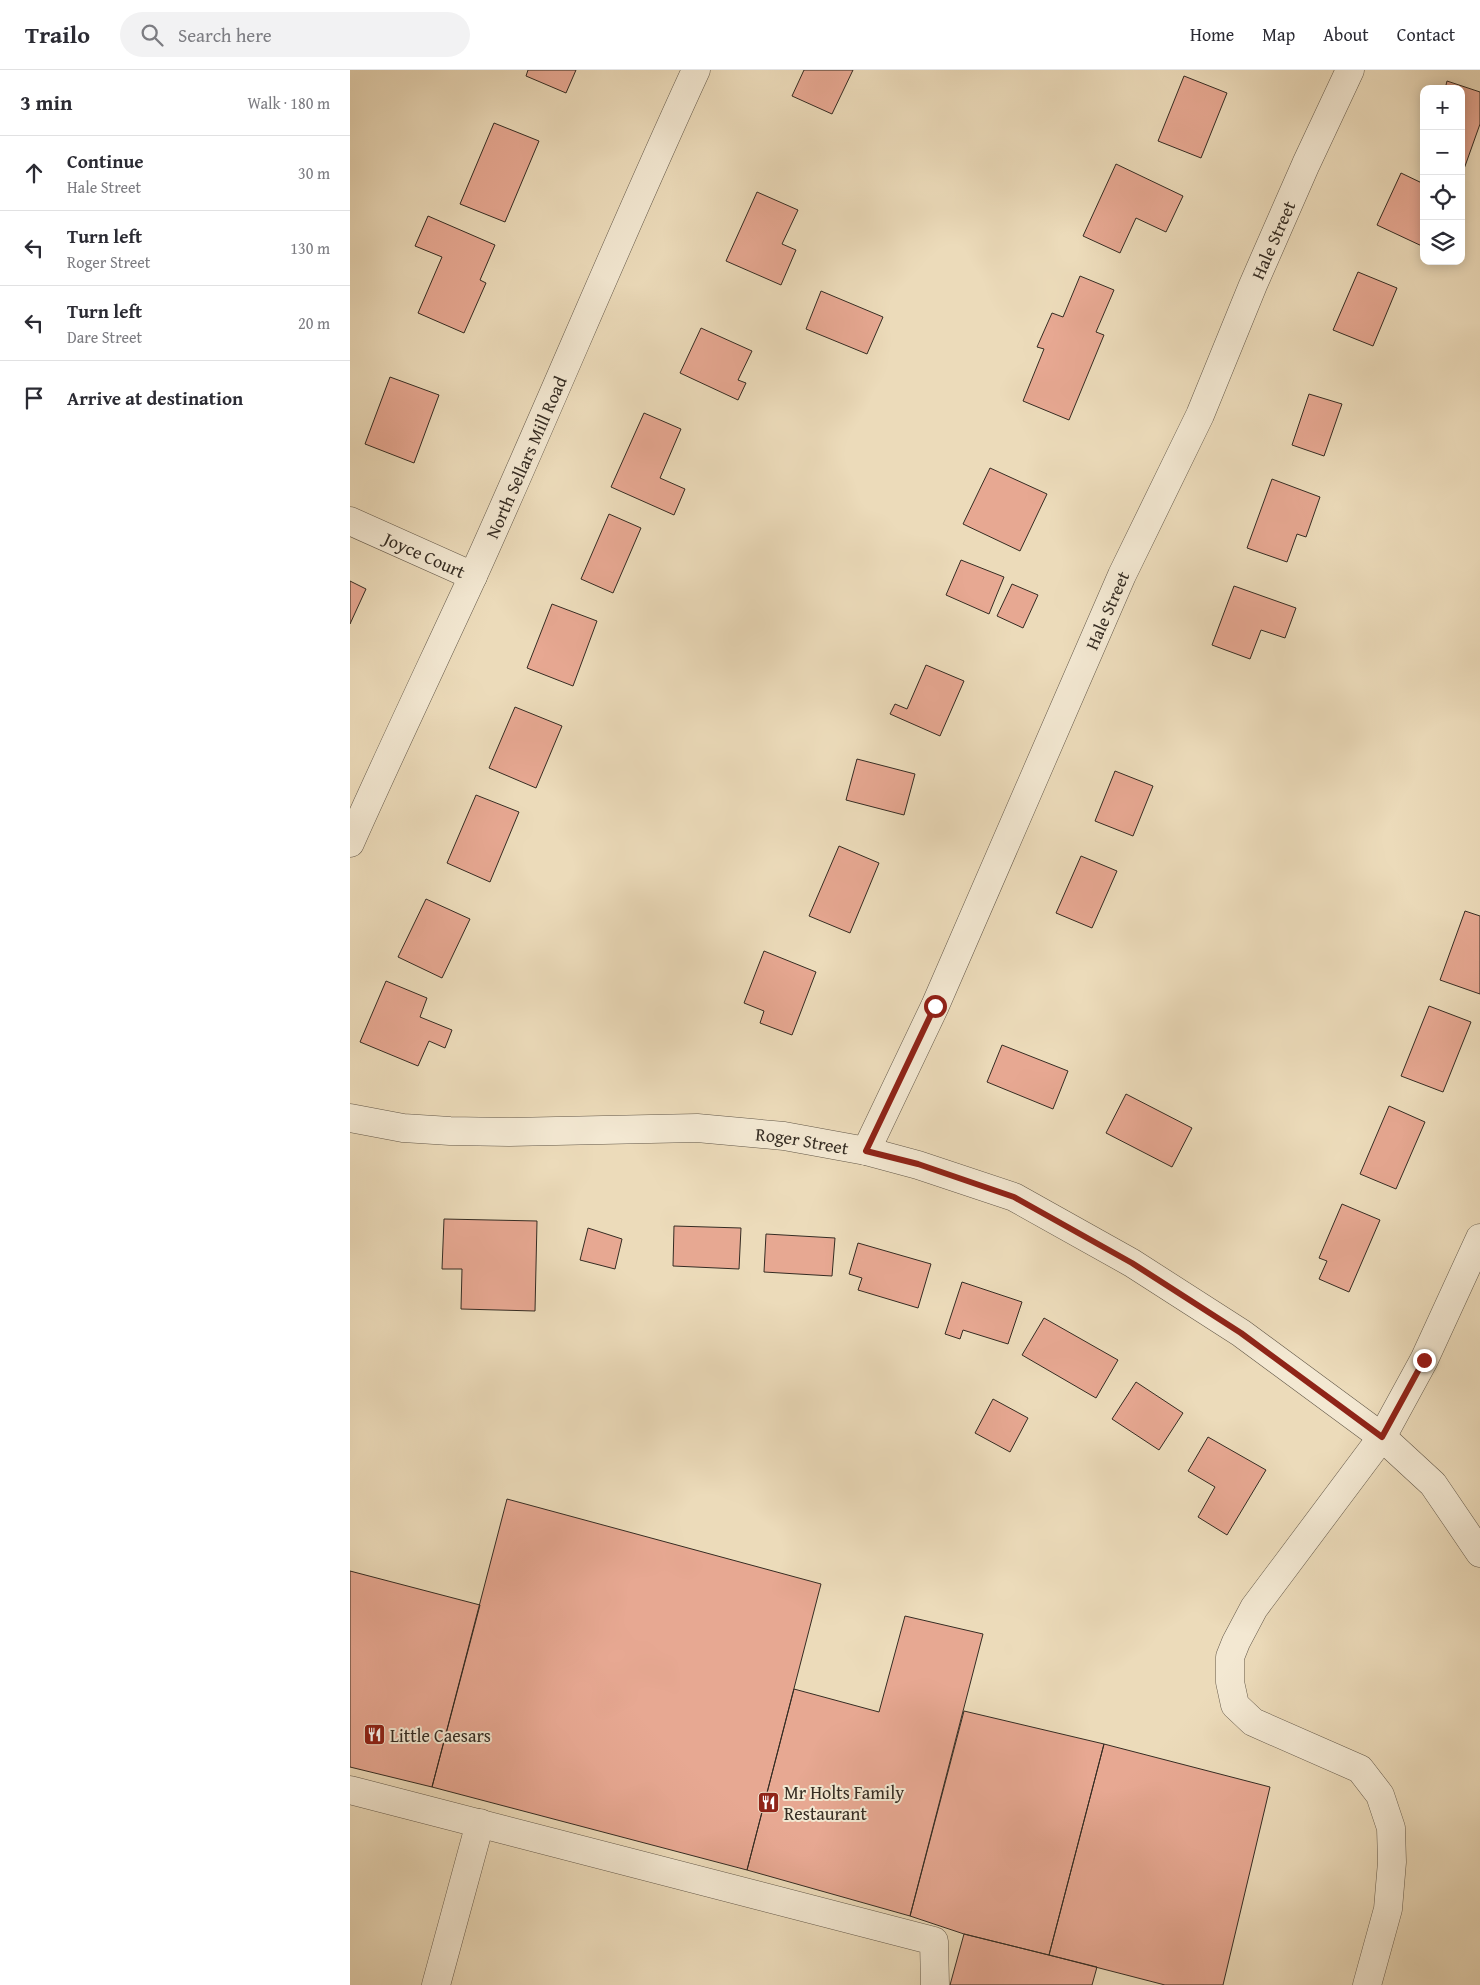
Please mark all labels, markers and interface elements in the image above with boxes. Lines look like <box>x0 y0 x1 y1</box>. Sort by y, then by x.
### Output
search box <box>120 12 470 57</box>
text: Trailo <box>25 17 90 52</box>
icon: search <box>138 21 166 49</box>
text: Search here <box>178 21 272 49</box>
text: Home <box>1190 21 1234 48</box>
text: Map <box>1262 21 1295 48</box>
text: About <box>1323 21 1369 48</box>
text: Contact <box>1397 21 1455 48</box>
map controls <box>1420 85 1465 265</box>
button: + <box>1420 85 1465 130</box>
text: 3 min <box>20 87 72 118</box>
text: Walk · 180 m <box>247 91 330 115</box>
button: − <box>1420 130 1465 175</box>
text: Continue <box>67 147 144 175</box>
icon: ahead <box>20 159 48 187</box>
text: 30 m <box>298 161 330 185</box>
text: Hale Street <box>67 175 141 199</box>
button: locate <box>1420 175 1465 220</box>
street label: Hale Street <box>1244 196 1302 284</box>
button: layers <box>1420 220 1465 265</box>
text: Turn left <box>67 222 142 250</box>
icon: left <box>20 234 48 262</box>
text: 130 m <box>290 236 330 260</box>
text: Roger Street <box>67 250 150 274</box>
text: Turn left <box>67 297 142 325</box>
icon: left <box>20 309 48 337</box>
text: 20 m <box>298 311 330 335</box>
text: Dare Street <box>67 325 142 349</box>
street label: North Sellars Mill Road <box>478 371 573 543</box>
icon: arrive <box>20 384 48 412</box>
text: Arrive at destination <box>67 384 243 412</box>
street label: Joyce Court <box>378 524 471 585</box>
street label: Hale Street <box>1078 565 1136 654</box>
route start <box>924 995 947 1018</box>
street label: Roger Street <box>754 1120 852 1161</box>
route end <box>1413 1349 1436 1372</box>
place label: Little Caesars <box>390 1722 491 1749</box>
restaurant icon: Little Caesars <box>362 1723 386 1747</box>
place label: Mr Holts Family Restaurant <box>784 1779 904 1827</box>
restaurant icon: Mr Holts Family Restaurant <box>756 1790 780 1814</box>

